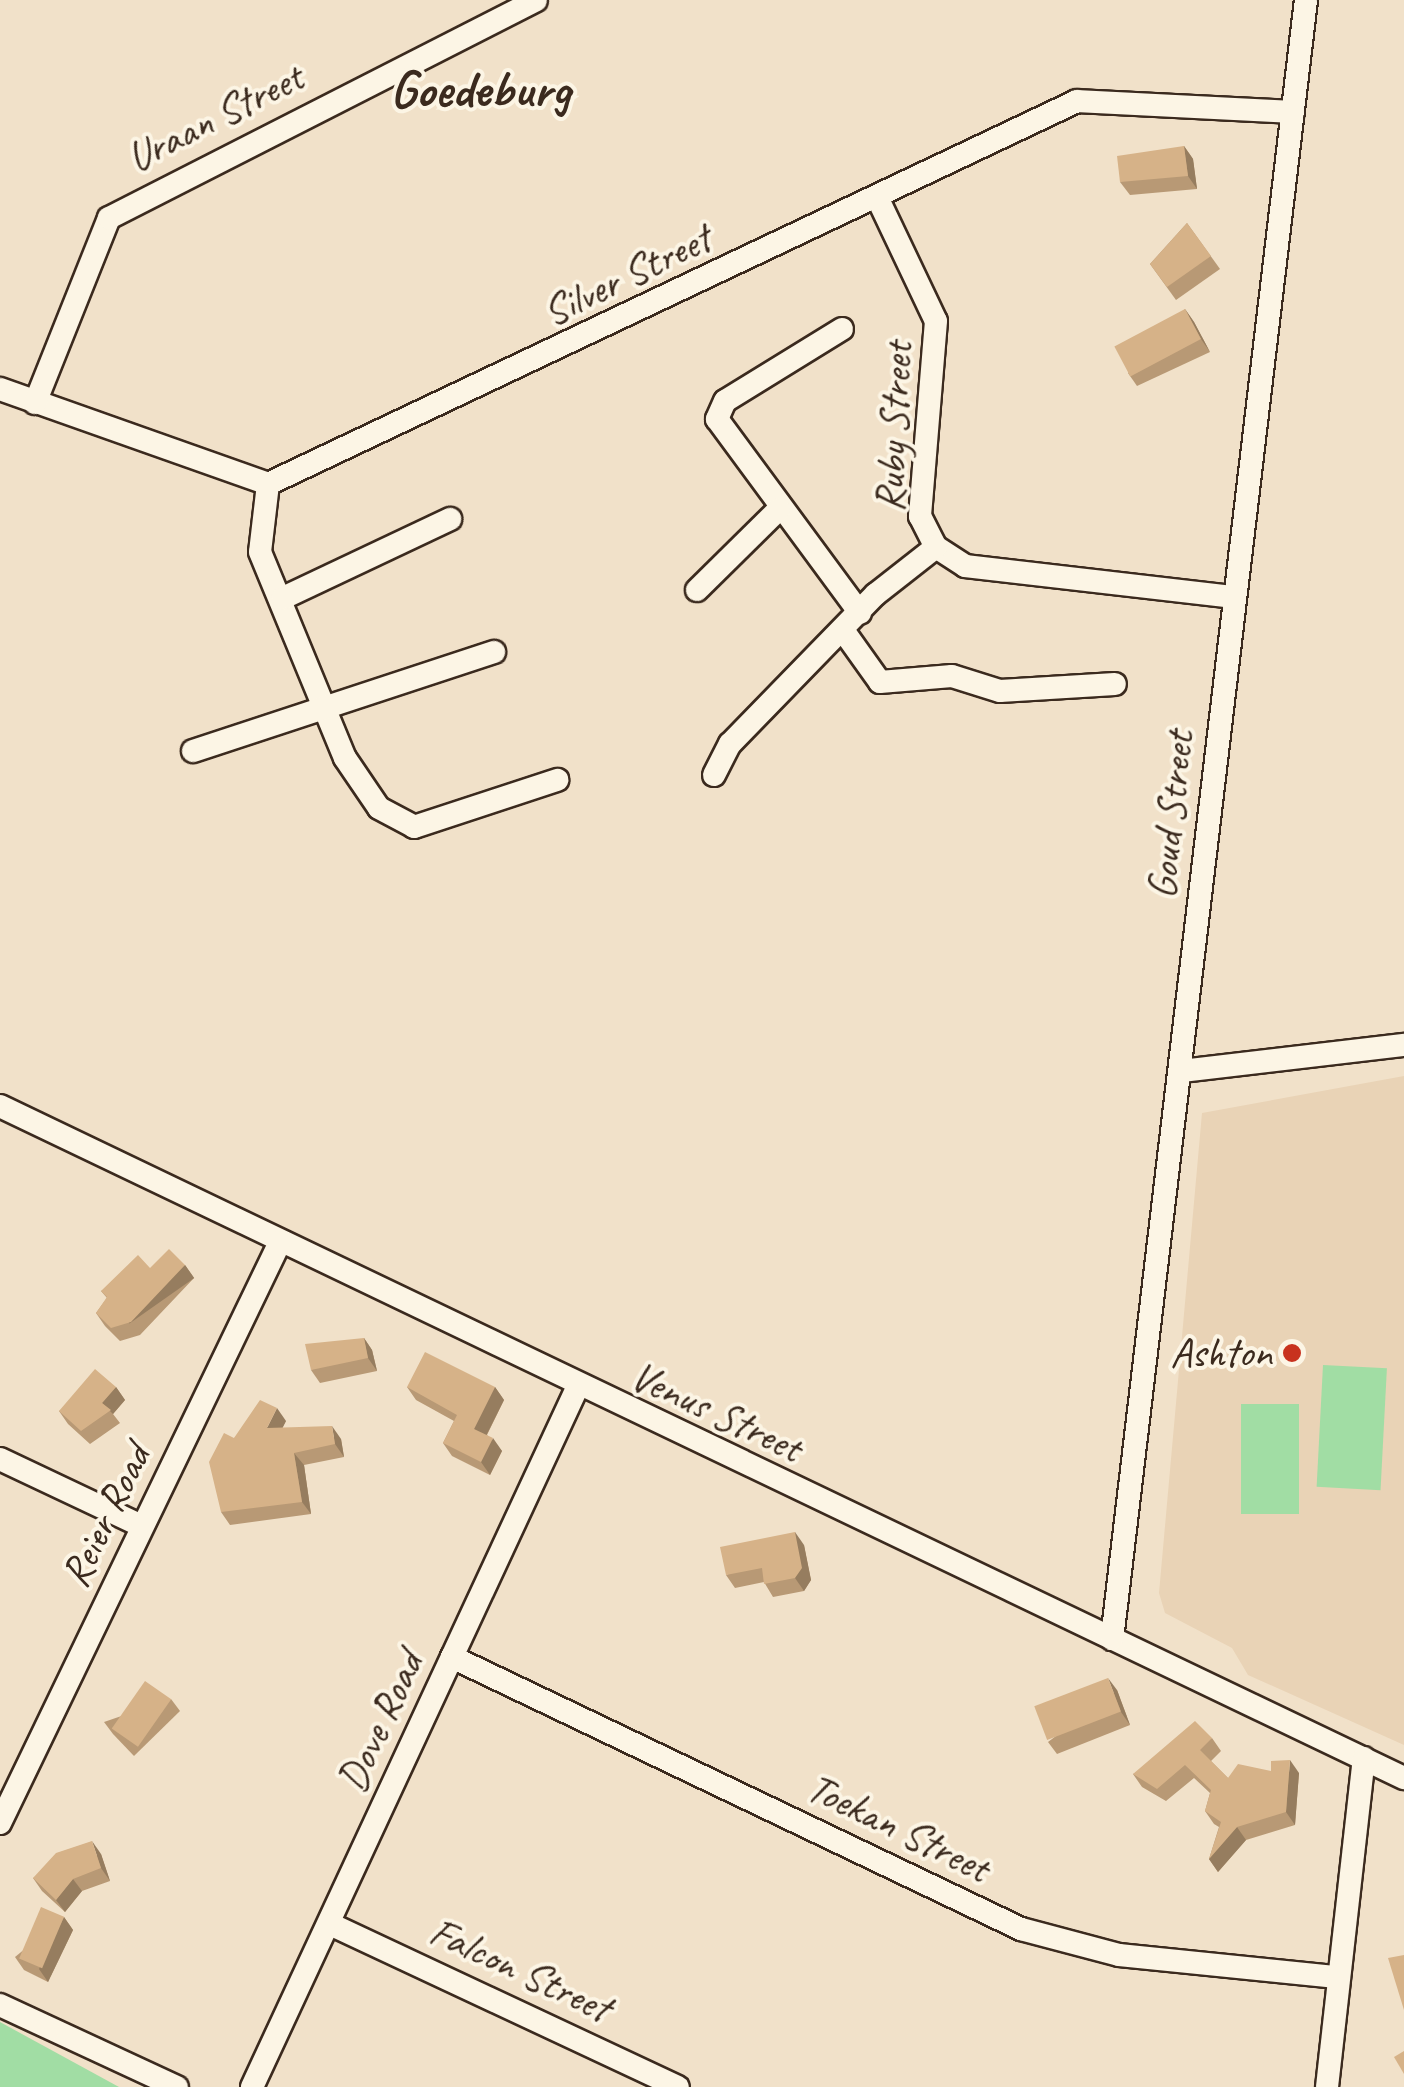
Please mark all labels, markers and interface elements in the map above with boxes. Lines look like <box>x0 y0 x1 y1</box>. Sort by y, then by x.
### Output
street label: Uraan Street <box>118 52 312 184</box>
district label: Goedeburg <box>390 59 570 121</box>
street label: Silver Street <box>535 214 719 338</box>
street label: Ruby Street <box>864 340 924 514</box>
street label: Goud Street <box>1137 728 1205 902</box>
place label: Ashton <box>1170 1328 1272 1378</box>
marker: Ashton <box>1281 1342 1303 1364</box>
street label: Venus Street <box>622 1350 810 1474</box>
street label: Reier Road <box>50 1436 162 1596</box>
street label: Dove Road <box>327 1644 435 1800</box>
street label: Toekan Street <box>798 1762 998 1894</box>
street label: Falcon Street <box>422 1906 618 2034</box>

